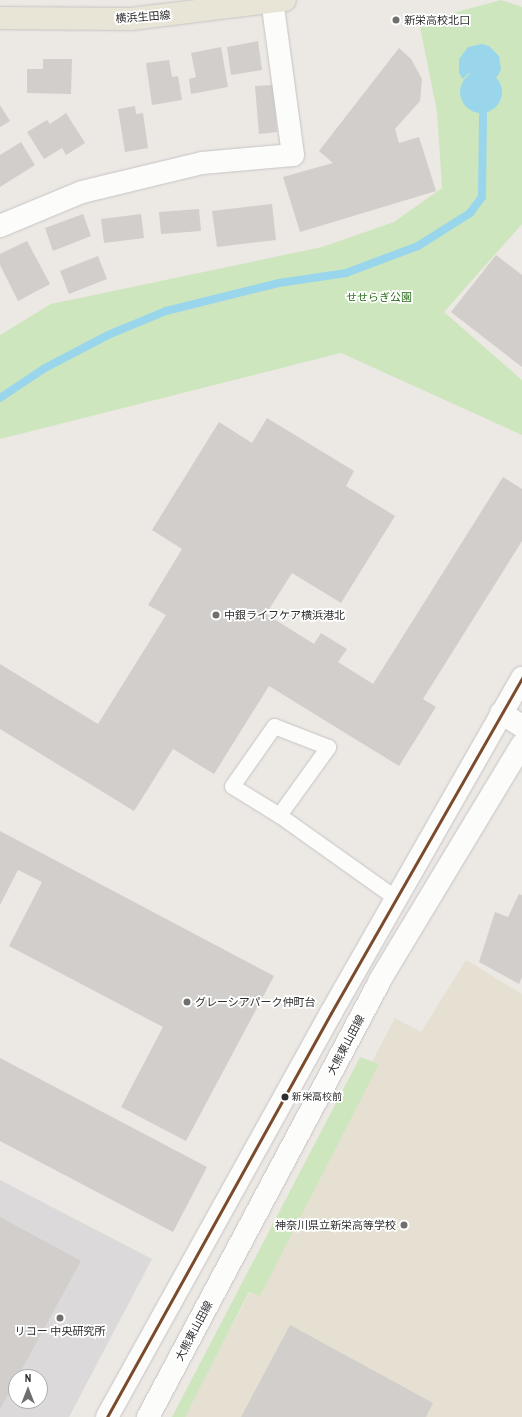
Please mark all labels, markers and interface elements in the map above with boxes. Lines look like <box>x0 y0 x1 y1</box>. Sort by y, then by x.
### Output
street label: 横浜生田線 <box>115 8 171 26</box>
place label: 新栄高校北口 <box>404 13 470 27</box>
marker: 新栄高校北口 <box>391 15 401 25</box>
park label: せせらぎ公園 <box>346 290 412 304</box>
place label: 中銀ライフケア横浜港北 <box>224 608 345 622</box>
marker: 中銀ライフケア横浜港北 <box>211 610 221 620</box>
place label: グレーシアパーク仲町台 <box>195 995 316 1009</box>
marker: グレーシアパーク仲町台 <box>182 997 192 1007</box>
street label: 大熊東山田線 <box>325 1013 367 1077</box>
place label: 新栄高校前 <box>292 1091 342 1103</box>
marker: 新栄高校前 <box>280 1092 290 1102</box>
place label: 神奈川県立新栄高等学校 <box>275 1218 396 1232</box>
marker: 神奈川県立新栄高等学校 <box>399 1220 409 1230</box>
street label: 大熊東山田線 <box>173 1299 215 1363</box>
marker: リコー 中央研究所 <box>55 1313 65 1323</box>
place label: リコー 中央研究所 <box>15 1324 105 1338</box>
north arrow <box>8 1369 48 1409</box>
text: N <box>25 1371 31 1385</box>

